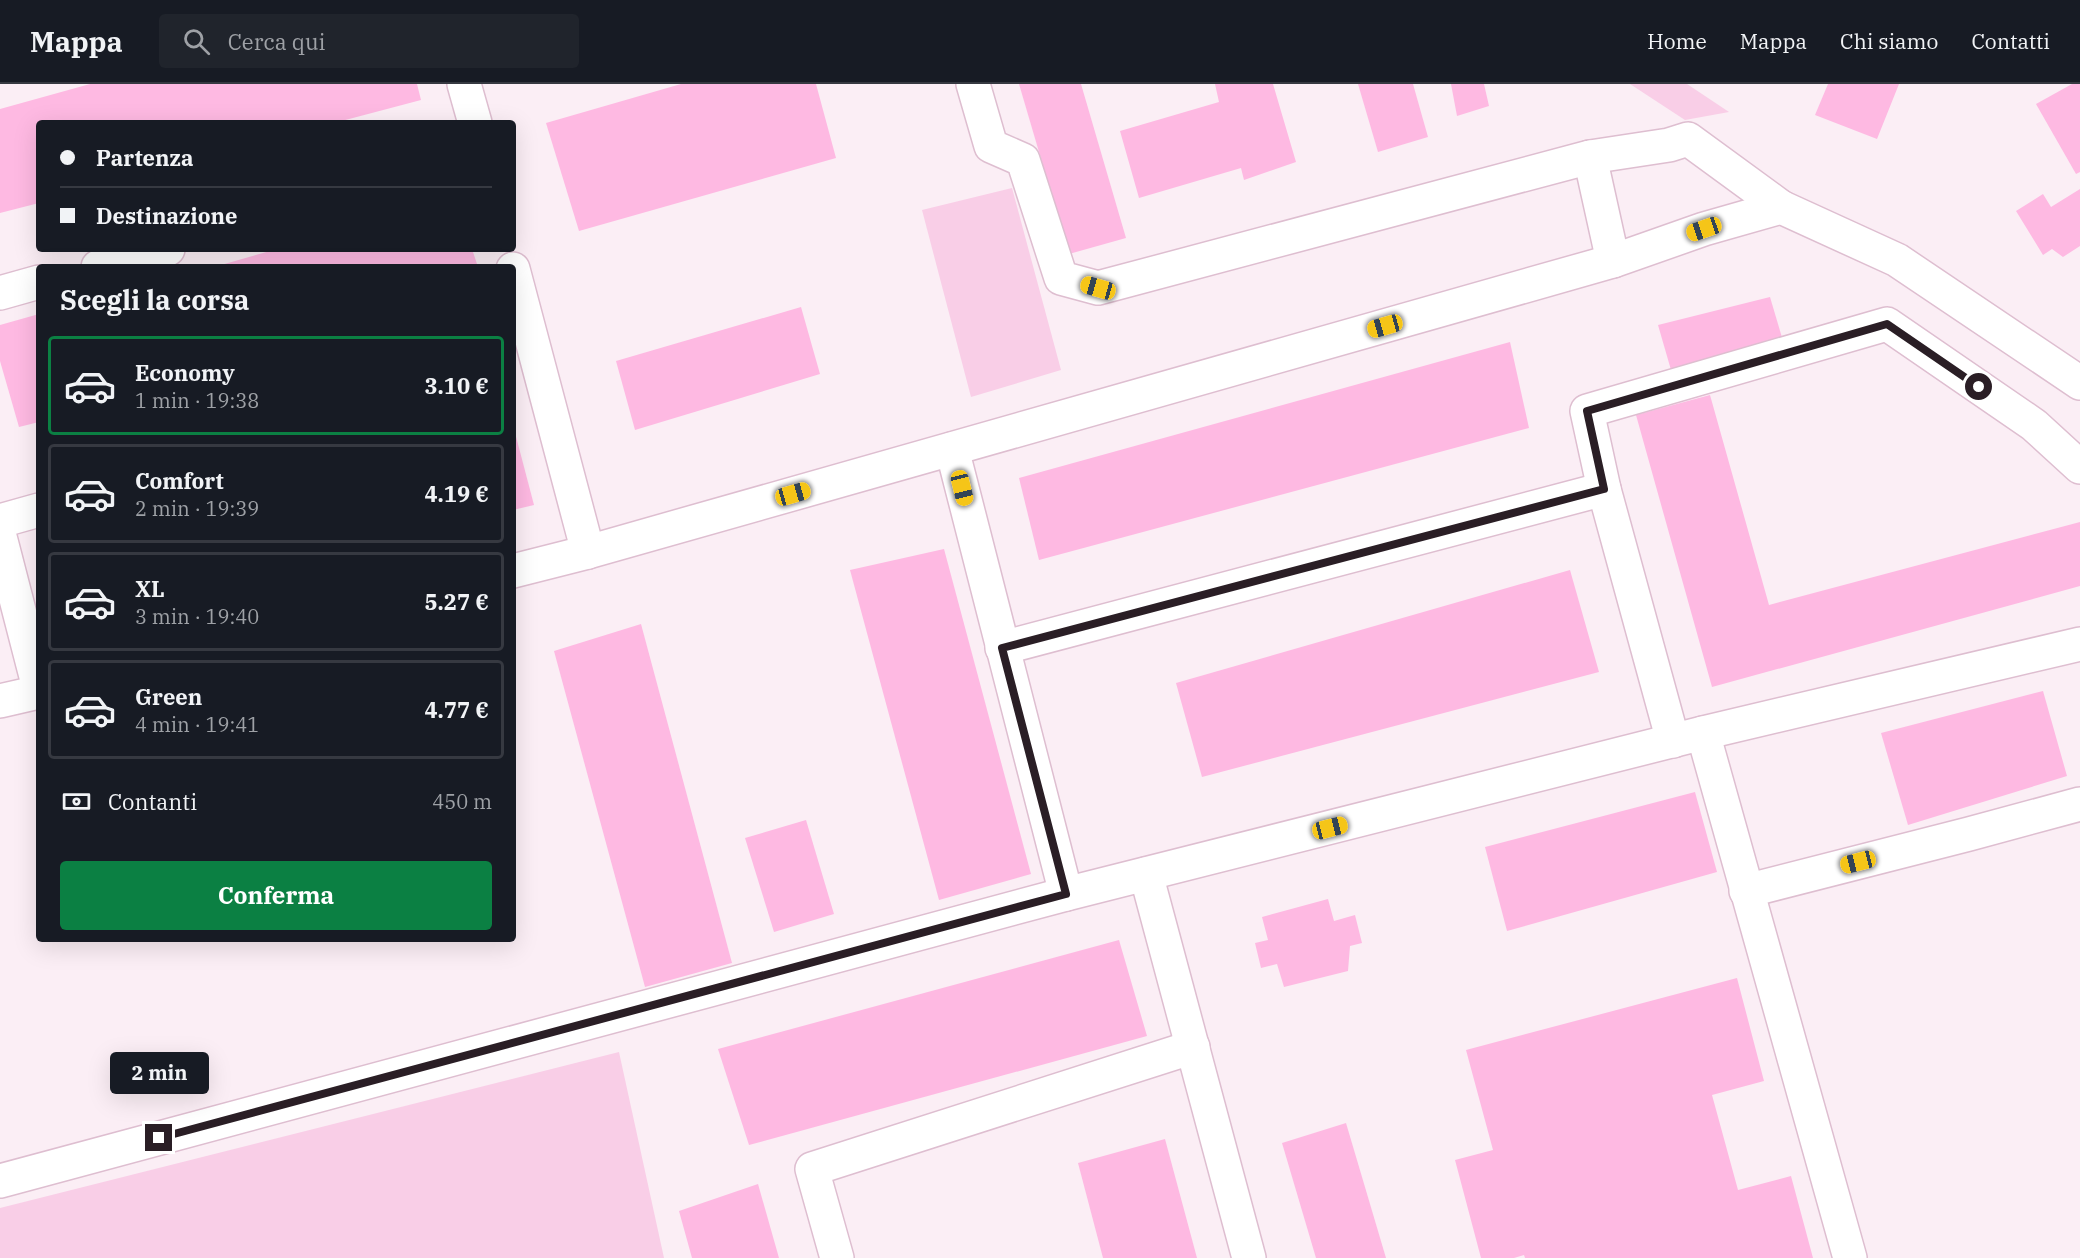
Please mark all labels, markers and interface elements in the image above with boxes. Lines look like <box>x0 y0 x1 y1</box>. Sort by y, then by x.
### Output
search box <box>159 14 579 68</box>
text: Mappa <box>30 23 123 60</box>
icon: search <box>180 25 213 58</box>
text: Cerca qui <box>228 27 326 56</box>
text: Home <box>1647 27 1707 55</box>
text: Mappa <box>1740 27 1807 55</box>
text: Chi siamo <box>1840 27 1938 55</box>
text: Contatti <box>1971 27 2050 55</box>
text: Partenza <box>96 143 193 172</box>
text: Destinazione <box>96 201 238 230</box>
car <box>1684 215 1724 243</box>
car <box>1078 274 1118 302</box>
text: Scegli la corsa <box>60 282 249 317</box>
car <box>1365 312 1405 340</box>
text: Economy <box>135 358 235 387</box>
icon: car <box>63 359 117 413</box>
text: 3.10 € <box>424 371 489 400</box>
route start <box>1965 373 1992 400</box>
text: 1 min · 19:38 <box>135 387 259 414</box>
text: Comfort <box>135 466 224 495</box>
icon: car <box>63 467 117 521</box>
car <box>949 468 975 508</box>
text: 4.19 € <box>424 479 489 508</box>
car <box>773 480 813 508</box>
text: 2 min · 19:39 <box>135 495 259 522</box>
text: XL <box>135 574 165 603</box>
icon: car <box>63 575 117 629</box>
text: 5.27 € <box>424 587 489 616</box>
text: 3 min · 19:40 <box>135 603 259 630</box>
text: Green <box>135 682 202 711</box>
icon: car <box>63 683 117 737</box>
text: 4.77 € <box>424 695 489 724</box>
text: 4 min · 19:41 <box>135 711 259 738</box>
icon: cash <box>60 785 93 818</box>
text: Contanti <box>108 787 197 816</box>
text: 450 m <box>432 788 492 815</box>
car <box>1310 815 1350 841</box>
car <box>1838 849 1878 875</box>
button: Conferma <box>60 861 492 930</box>
callout: 2 min <box>110 1051 208 1093</box>
text: 2 min <box>132 1059 188 1086</box>
route end <box>145 1124 172 1151</box>

